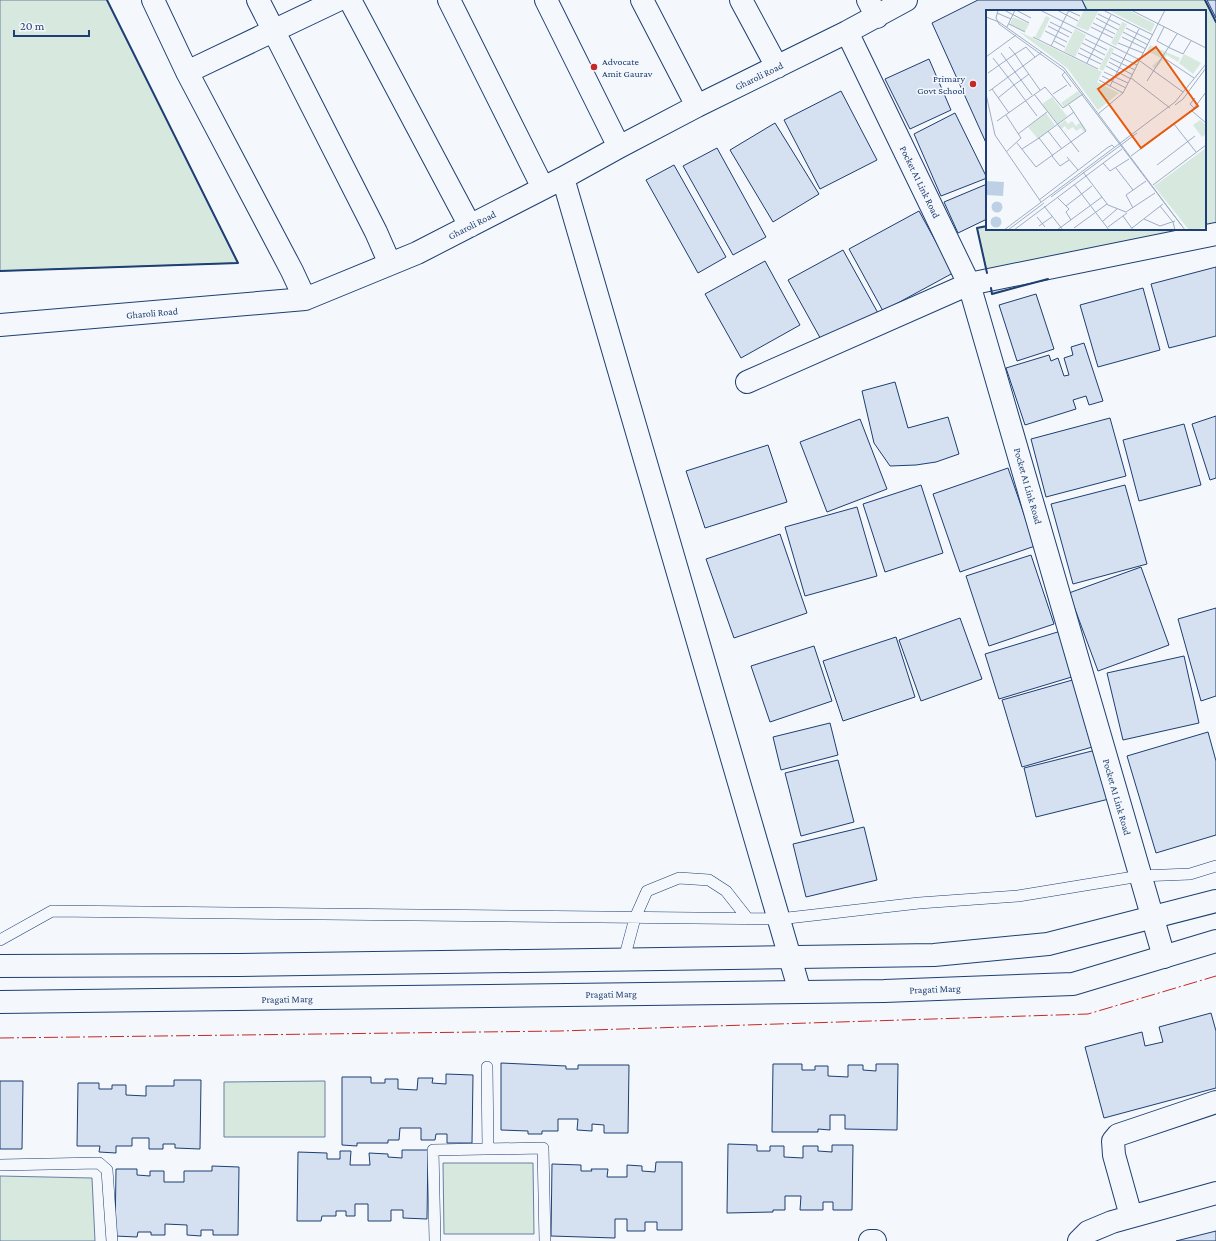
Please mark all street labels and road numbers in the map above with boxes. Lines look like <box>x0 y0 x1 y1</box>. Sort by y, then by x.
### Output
street label: Gharoli Road <box>733 59 785 92</box>
street label: Pocket A1 Link Road <box>898 144 943 221</box>
street label: Gharoli Road <box>446 208 498 242</box>
street label: Gharoli Road <box>126 305 179 321</box>
street label: Pocket A1 Link Road <box>1012 447 1044 526</box>
street label: Pocket A1 Link Road <box>1101 758 1133 837</box>
street label: Pragati Marg <box>909 983 961 995</box>
street label: Pragati Marg <box>585 988 637 1000</box>
street label: Pragati Marg <box>261 993 313 1005</box>

